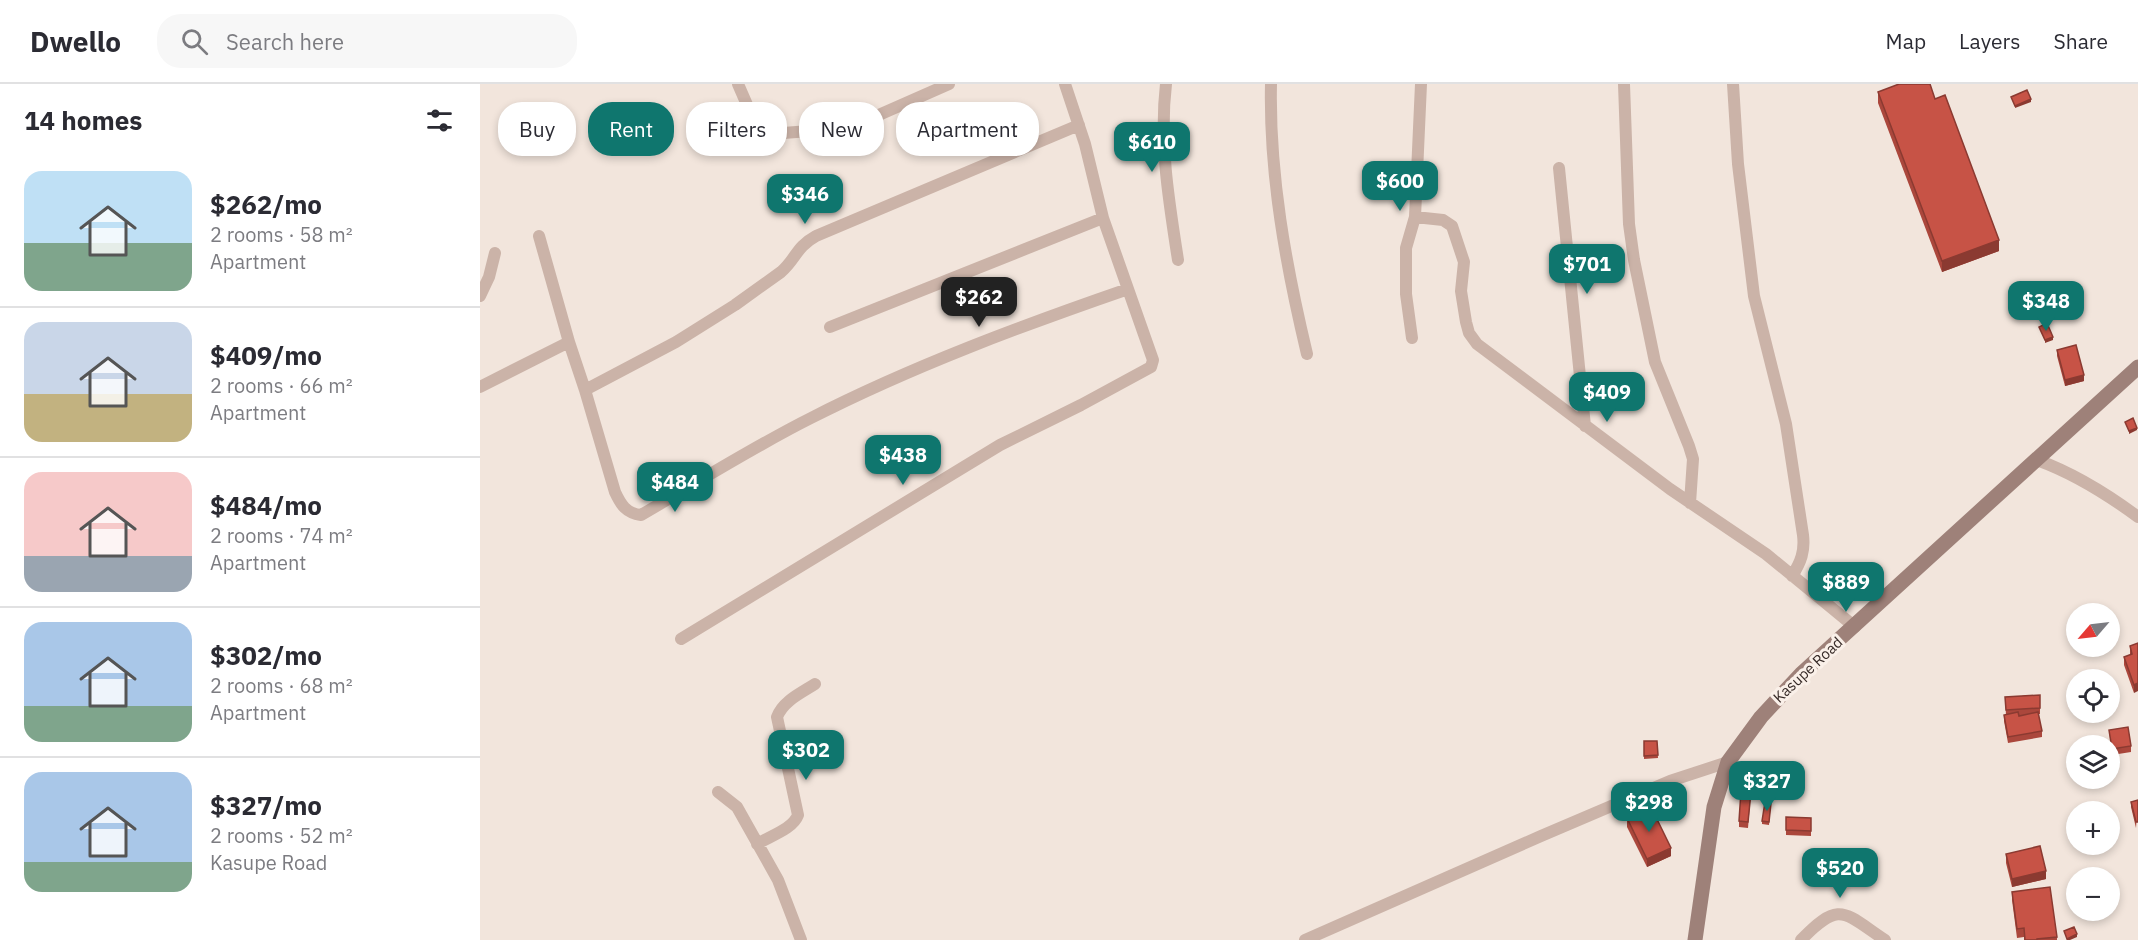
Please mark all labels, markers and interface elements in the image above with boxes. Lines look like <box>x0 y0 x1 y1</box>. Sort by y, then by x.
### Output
search box <box>157 14 577 68</box>
text: Dwello <box>30 23 121 60</box>
icon: search <box>178 25 211 58</box>
text: Search here <box>226 27 344 56</box>
text: Map <box>1886 27 1926 55</box>
text: Layers <box>1959 27 2021 55</box>
text: Share <box>2054 27 2108 55</box>
chip: Buy <box>498 102 576 156</box>
chip: Rent <box>588 102 674 156</box>
chip: Filters <box>686 102 787 156</box>
chip: New <box>799 102 884 156</box>
chip: Apartment <box>896 102 1039 156</box>
text: 14 homes <box>24 103 142 137</box>
icon: filters <box>423 104 456 137</box>
pin: $610 <box>1116 122 1188 173</box>
text: $610 <box>1128 128 1176 155</box>
pin: $600 <box>1364 161 1436 212</box>
text: $600 <box>1376 167 1424 194</box>
pin: $346 <box>769 174 841 225</box>
text: $346 <box>781 180 829 207</box>
text: $262/mo <box>210 187 322 221</box>
icon: home <box>72 195 144 267</box>
text: 2 rooms · 58 m² <box>210 221 353 248</box>
pin: $701 <box>1551 244 1623 295</box>
text: Apartment <box>210 248 306 275</box>
text: $701 <box>1563 250 1611 277</box>
pin: $262 <box>943 277 1015 328</box>
pin: $348 <box>2010 281 2082 332</box>
text: $262 <box>955 283 1003 310</box>
text: $348 <box>2022 287 2070 314</box>
text: $409/mo <box>210 338 322 372</box>
icon: home <box>72 346 144 418</box>
text: 2 rooms · 66 m² <box>210 372 353 399</box>
pin: $409 <box>1571 372 1643 423</box>
text: $409 <box>1583 378 1631 405</box>
text: Apartment <box>210 399 306 426</box>
pin: $438 <box>867 435 939 486</box>
text: $438 <box>879 441 927 468</box>
pin: $484 <box>639 462 711 513</box>
text: $484 <box>651 468 699 495</box>
text: $484/mo <box>210 488 322 522</box>
icon: home <box>72 496 144 568</box>
text: 2 rooms · 74 m² <box>210 522 353 549</box>
text: Apartment <box>210 549 306 576</box>
pin: $889 <box>1810 562 1882 613</box>
text: $889 <box>1822 568 1870 595</box>
north arrow <box>2066 603 2120 657</box>
map controls <box>2066 603 2120 921</box>
street label: Kasupe Road <box>1769 633 1846 707</box>
text: $302/mo <box>210 638 322 672</box>
icon: home <box>72 646 144 718</box>
button: locate <box>2066 669 2120 723</box>
text: 2 rooms · 68 m² <box>210 672 353 699</box>
text: Apartment <box>210 699 306 726</box>
pin: $302 <box>770 730 842 781</box>
button: layers <box>2066 735 2120 789</box>
text: $302 <box>782 736 830 763</box>
pin: $327 <box>1731 761 1803 812</box>
text: $327 <box>1743 767 1791 794</box>
pin: $298 <box>1613 782 1685 833</box>
text: $327/mo <box>210 788 322 822</box>
text: $298 <box>1625 788 1673 815</box>
icon: home <box>72 796 144 868</box>
button: + <box>2066 801 2120 855</box>
text: 2 rooms · 52 m² <box>210 822 353 849</box>
pin: $520 <box>1804 848 1876 899</box>
text: Kasupe Road <box>210 849 327 876</box>
text: $520 <box>1816 854 1864 881</box>
button: − <box>2066 867 2120 921</box>

